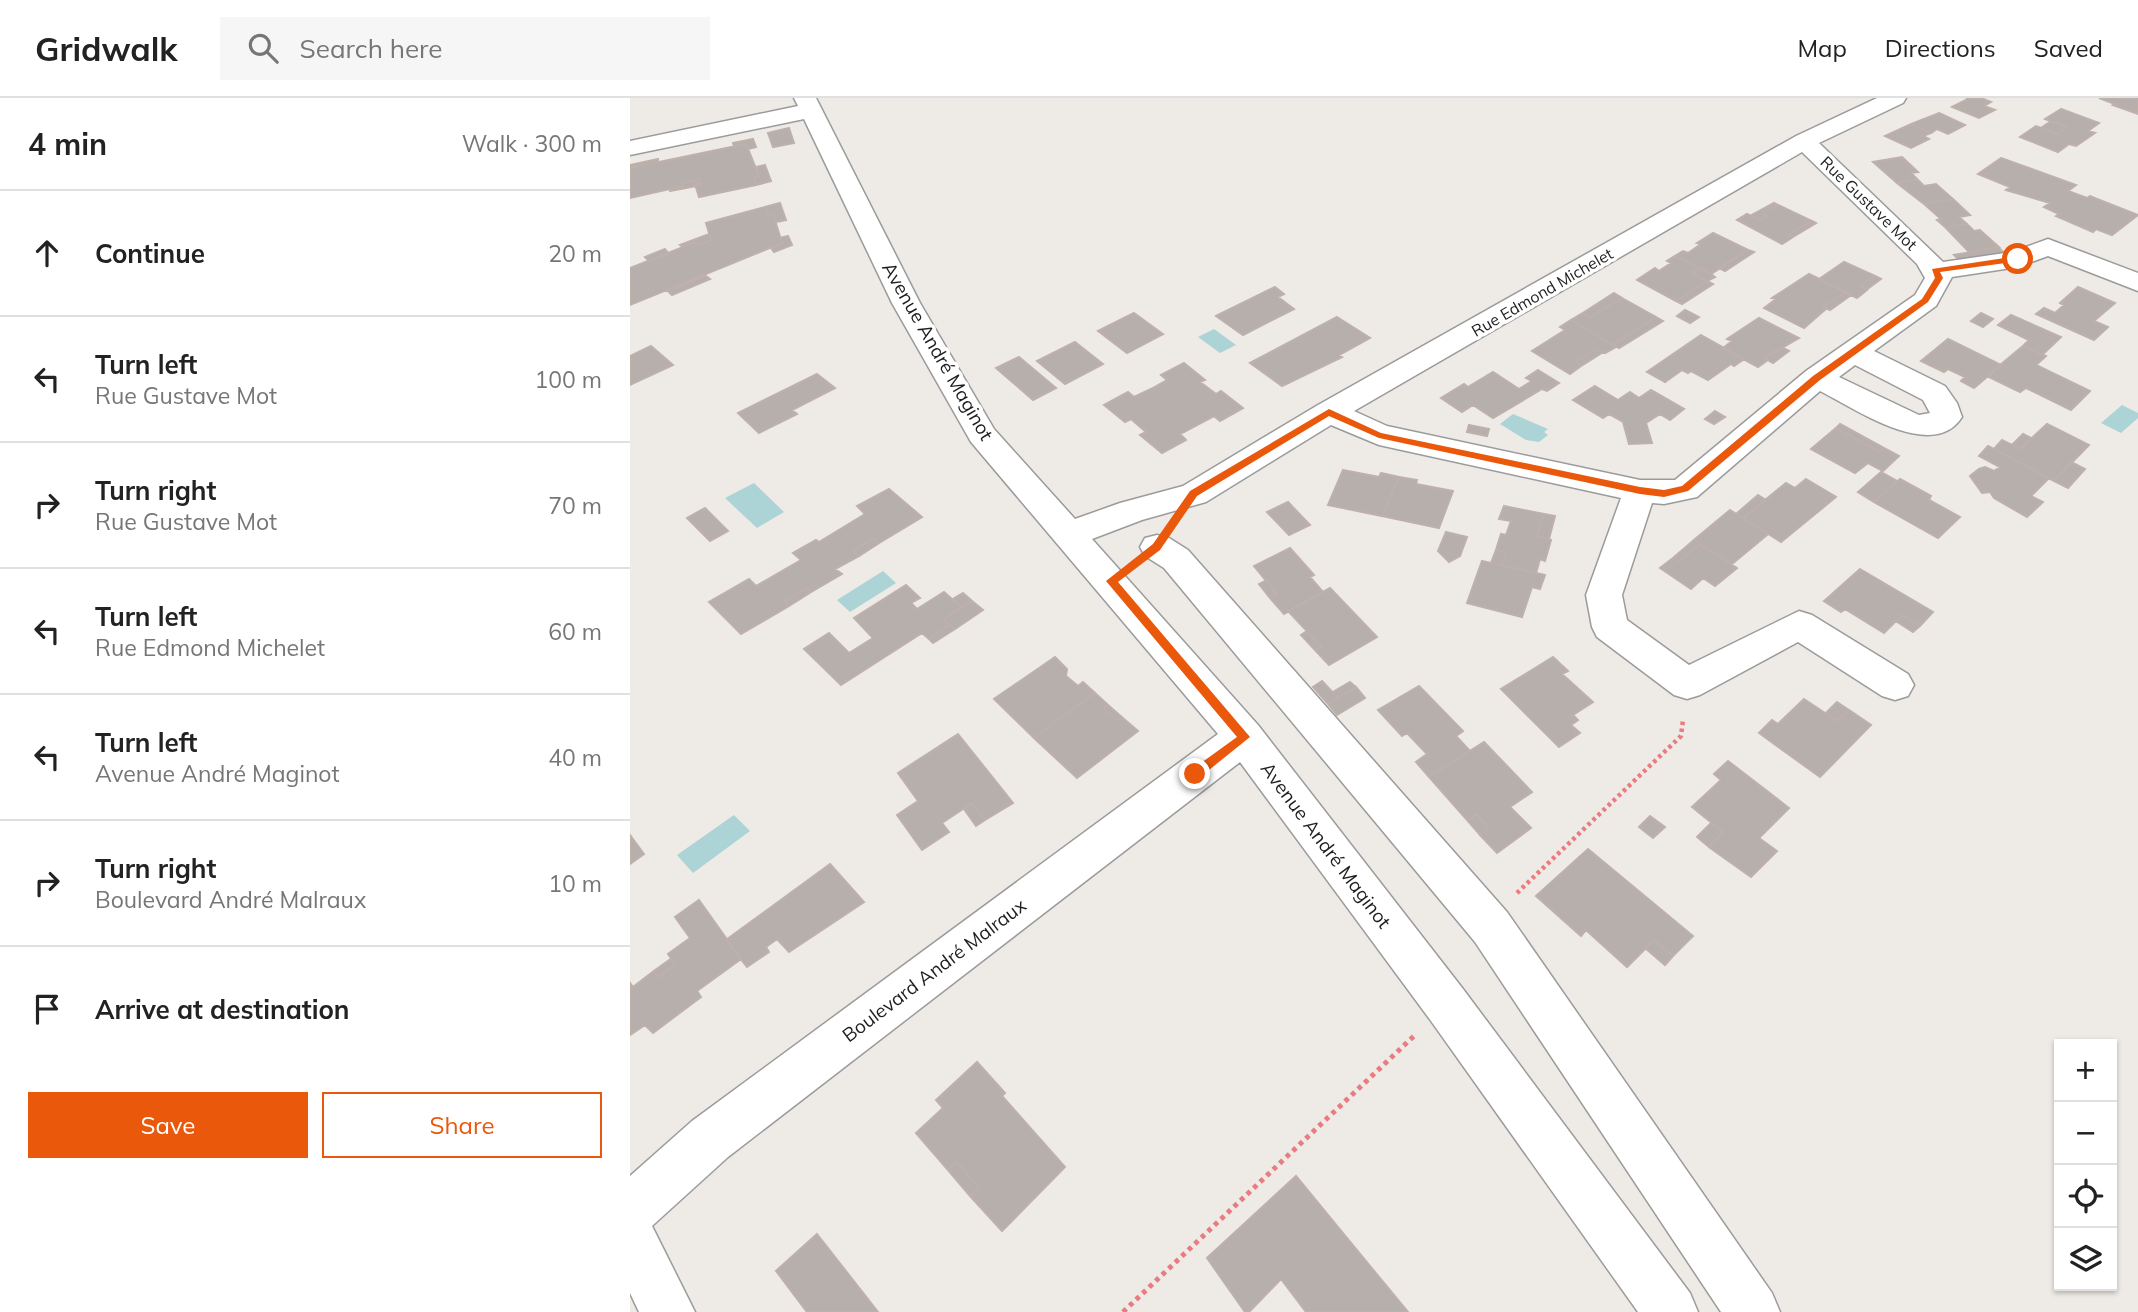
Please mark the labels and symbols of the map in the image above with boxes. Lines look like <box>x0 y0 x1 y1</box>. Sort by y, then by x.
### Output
street label: Rue Gustave Mot <box>1816 152 1922 254</box>
street label: Rue Edmond Michelet <box>1468 243 1617 341</box>
route start <box>2002 243 2033 274</box>
street label: Avenue André Maginot <box>877 258 999 445</box>
street label: Avenue André Maginot <box>1256 757 1397 933</box>
route end <box>1179 758 1210 789</box>
street label: Boulevard André Malraux <box>837 893 1031 1047</box>

